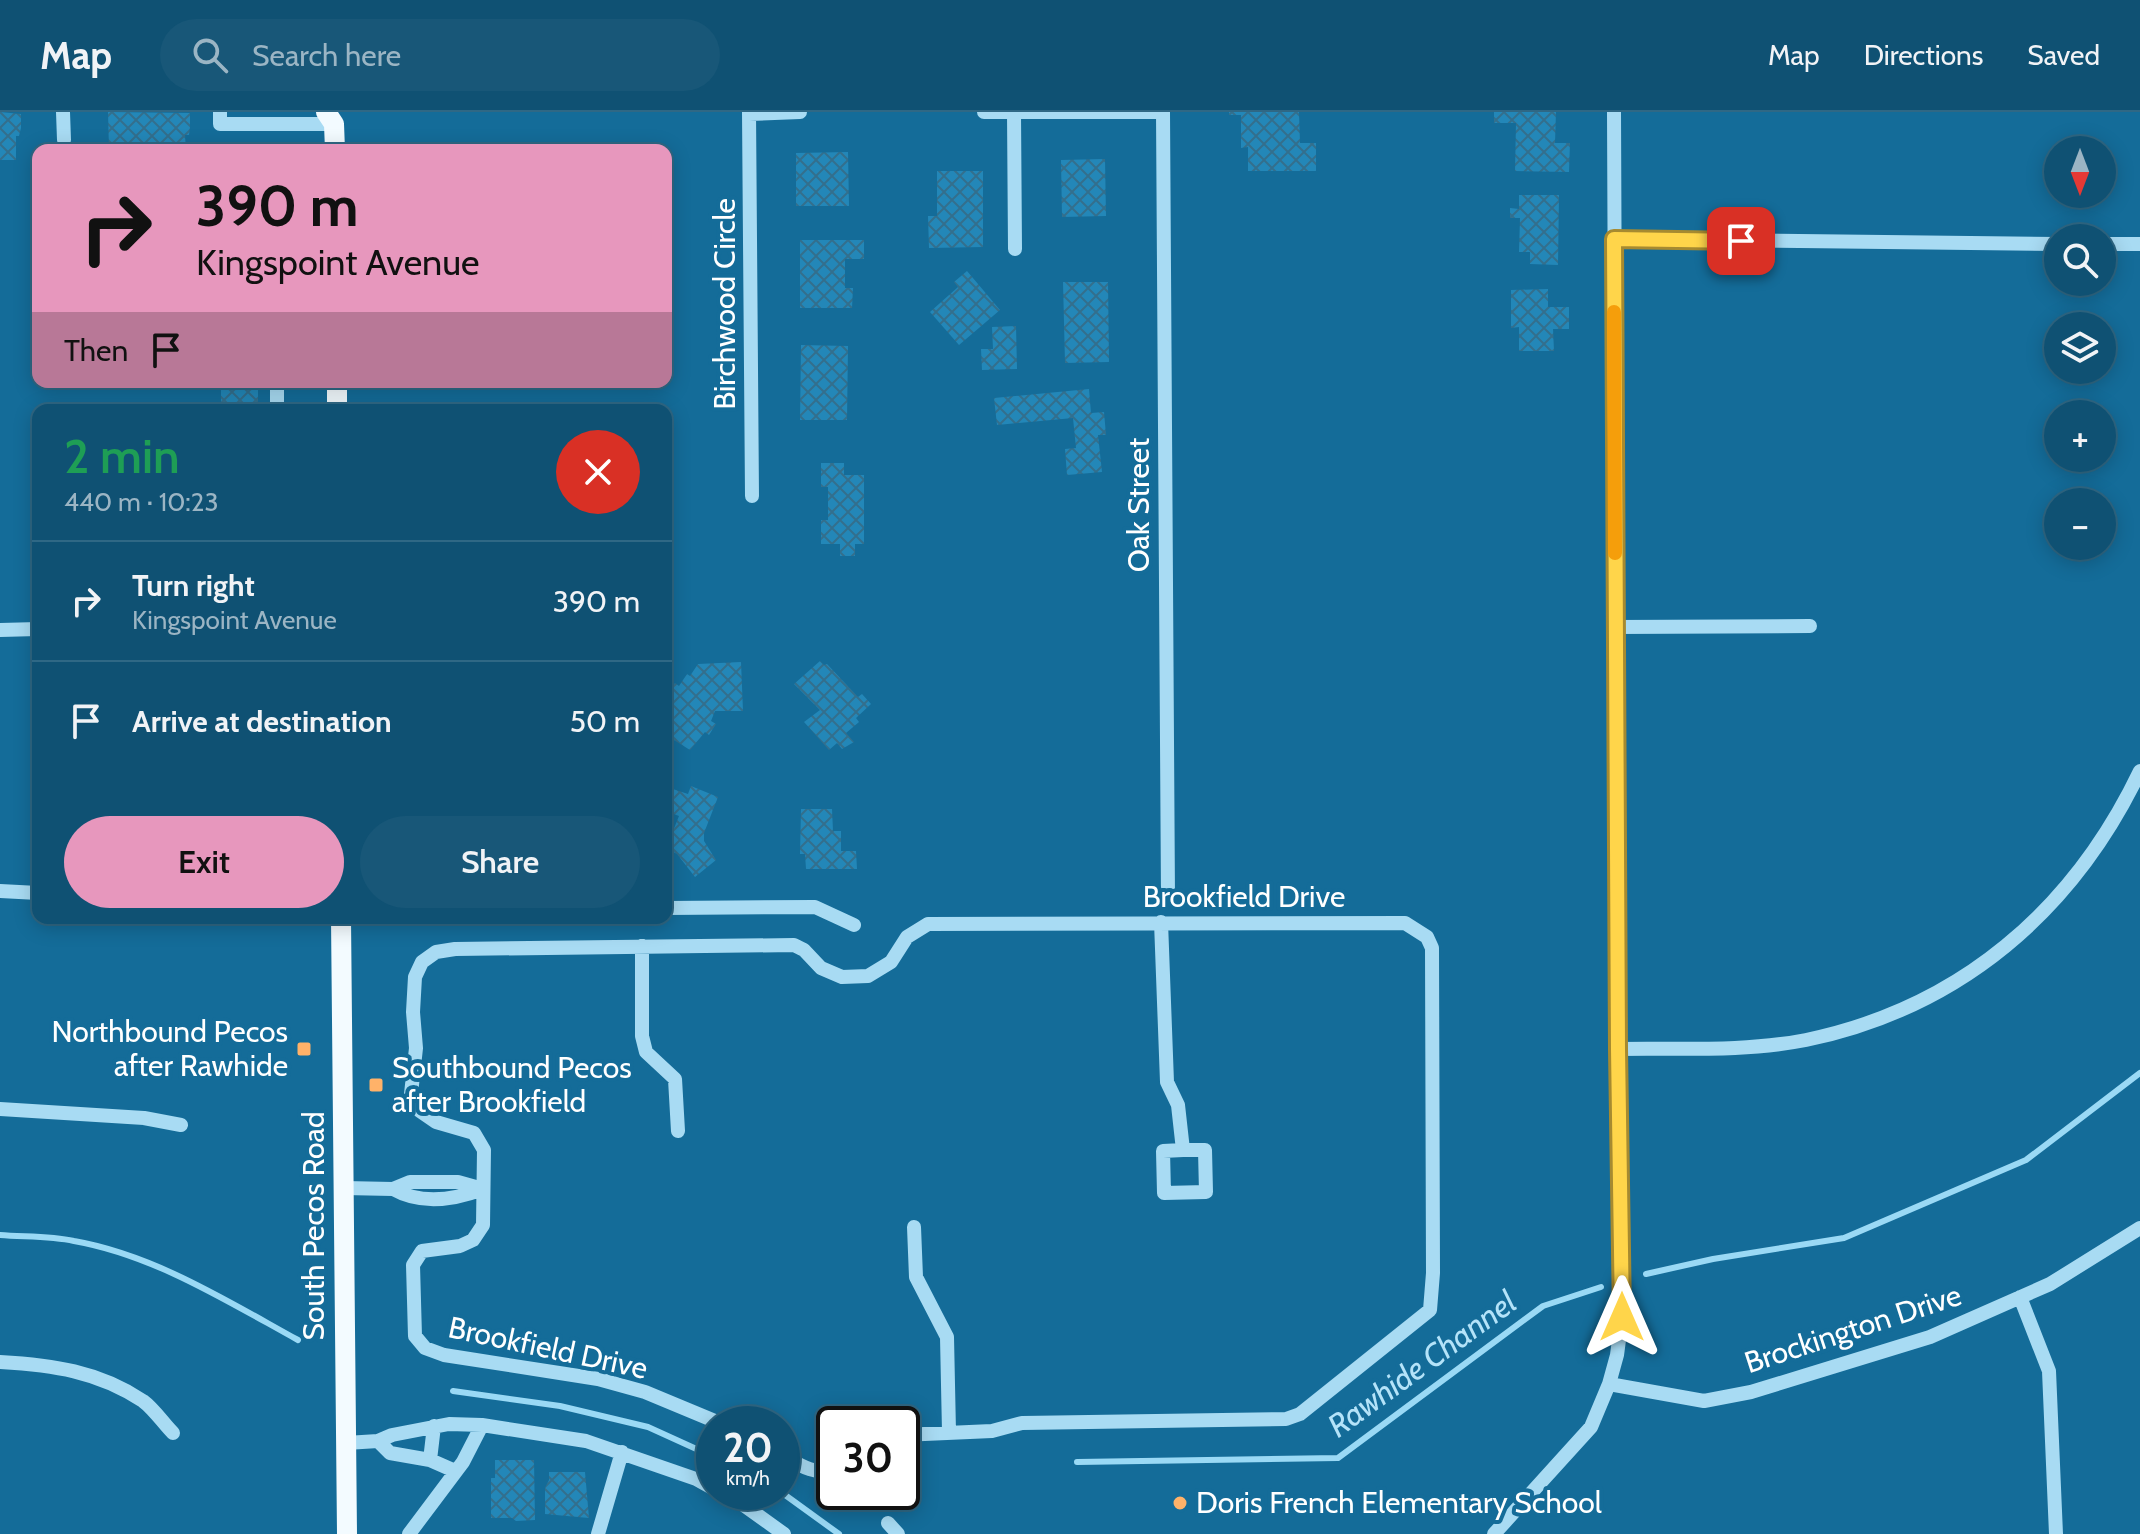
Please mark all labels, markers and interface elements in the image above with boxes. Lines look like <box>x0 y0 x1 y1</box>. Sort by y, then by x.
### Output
search box <box>160 19 720 91</box>
text: Map <box>40 32 112 79</box>
icon: search <box>188 33 232 77</box>
text: Search here <box>252 37 401 74</box>
text: Map <box>1768 38 1820 72</box>
text: Directions <box>1864 38 1983 72</box>
text: Saved <box>2027 38 2100 72</box>
north arrow <box>2044 136 2116 208</box>
map controls <box>2044 136 2116 560</box>
text: 390 m <box>196 172 358 240</box>
icon: right <box>64 176 168 280</box>
street label: Birchwood Circle <box>706 198 743 410</box>
pin <box>1707 207 1775 275</box>
icon: arrive <box>1719 219 1763 263</box>
button: search <box>2044 224 2116 296</box>
text: Kingspoint Avenue <box>196 240 480 284</box>
button: layers <box>2044 312 2116 384</box>
icon: arrive <box>144 328 188 372</box>
text: Then <box>64 332 128 369</box>
button: + <box>2044 400 2116 472</box>
text: 2 min <box>64 427 180 485</box>
button: close <box>556 430 640 514</box>
street label: Oak Street <box>1120 438 1157 572</box>
text: 440 m · 10:23 <box>64 486 218 518</box>
button: − <box>2044 488 2116 560</box>
text: Turn right <box>132 567 255 604</box>
icon: right <box>64 579 108 623</box>
text: 390 m <box>553 583 640 620</box>
text: Kingspoint Avenue <box>132 604 337 636</box>
icon: arrive <box>64 699 108 743</box>
text: Arrive at destination <box>132 703 392 740</box>
text: 50 m <box>570 703 640 740</box>
button: Exit <box>64 816 344 908</box>
button: Share <box>360 816 640 908</box>
street label: Brookfield Drive <box>1143 878 1345 915</box>
place label: Northbound Pecos after Rawhide <box>51 1013 288 1084</box>
marker: Northbound Pecos after Rawhide <box>295 1040 313 1058</box>
place label: Southbound Pecos after Brookfield <box>392 1049 632 1120</box>
marker: Southbound Pecos after Brookfield <box>367 1076 385 1094</box>
street label: South Pecos Road <box>295 1111 332 1341</box>
position arrow <box>1580 1275 1664 1359</box>
street label: Brockington Drive <box>1740 1276 1966 1381</box>
water label: Rawhide Channel <box>1320 1282 1524 1445</box>
street label: Brookfield Drive <box>445 1308 651 1387</box>
speed limit sign: 30 <box>816 1406 920 1510</box>
text: 20 <box>723 1423 773 1472</box>
text: km/h <box>726 1466 770 1490</box>
place label: Doris French Elementary School <box>1196 1484 1602 1521</box>
marker: Doris French Elementary School <box>1171 1494 1189 1512</box>

